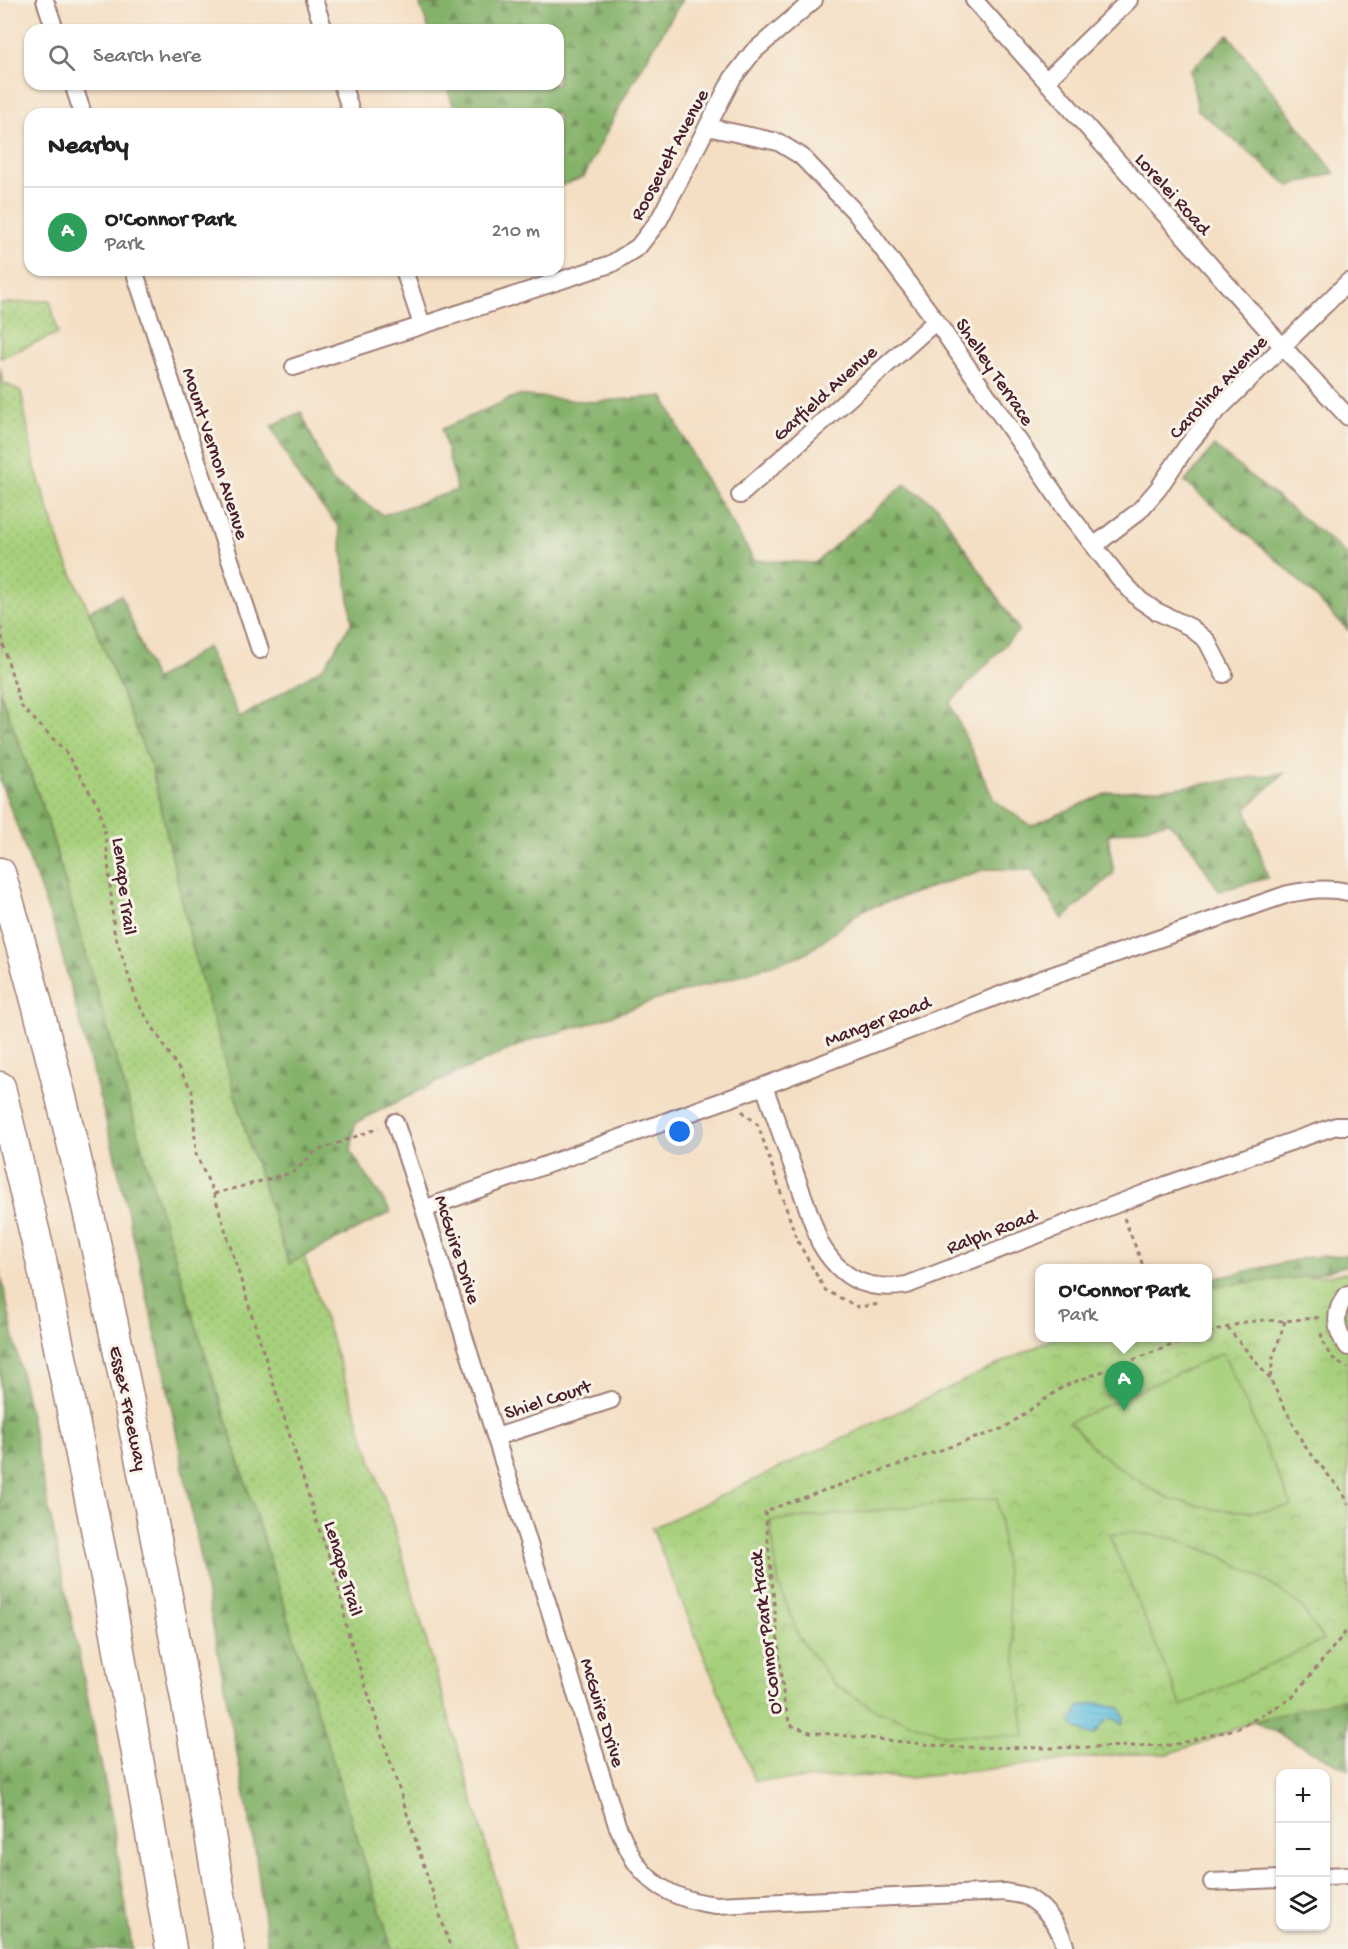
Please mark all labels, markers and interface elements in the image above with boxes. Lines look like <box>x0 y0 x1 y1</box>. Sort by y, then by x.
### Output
search box <box>24 24 564 90</box>
icon: search <box>45 41 78 74</box>
text: Search here <box>93 44 201 70</box>
street label: Roosevelt Avenue <box>627 85 716 225</box>
text: Nearby <box>48 132 129 163</box>
street label: Lorelei Road <box>1129 150 1216 243</box>
text: O'Connor Park <box>105 208 234 234</box>
text: A <box>62 221 73 244</box>
text: 210 m <box>492 221 540 244</box>
text: Park <box>105 234 143 257</box>
street label: Shelley Terrace <box>949 315 1038 432</box>
street label: Carolina Avenue <box>1166 331 1274 445</box>
street label: Garfield Avenue <box>769 341 884 448</box>
street label: Mount Vernon Avenue <box>175 365 252 543</box>
street label: Lenape Trail <box>105 836 140 936</box>
street label: Manger Road <box>822 992 937 1054</box>
your location <box>665 1117 694 1146</box>
street label: McGuire Drive <box>427 1193 484 1308</box>
street label: Ralph Road <box>944 1205 1043 1261</box>
popup <box>1035 1264 1212 1342</box>
text: O'Connor Park <box>1059 1279 1188 1305</box>
text: Park <box>1059 1305 1097 1328</box>
street label: Essex Freeway <box>102 1344 151 1473</box>
pin: A <box>1104 1362 1144 1411</box>
street label: Shiel Court <box>502 1376 596 1426</box>
street label: Lenape Trail <box>317 1519 366 1619</box>
street label: O'Connor Park track <box>746 1547 789 1716</box>
street label: McGuire Drive <box>573 1656 628 1771</box>
map controls <box>1276 1769 1330 1931</box>
button: + <box>1276 1769 1330 1823</box>
button: − <box>1276 1823 1330 1877</box>
button: layers <box>1276 1877 1330 1931</box>

